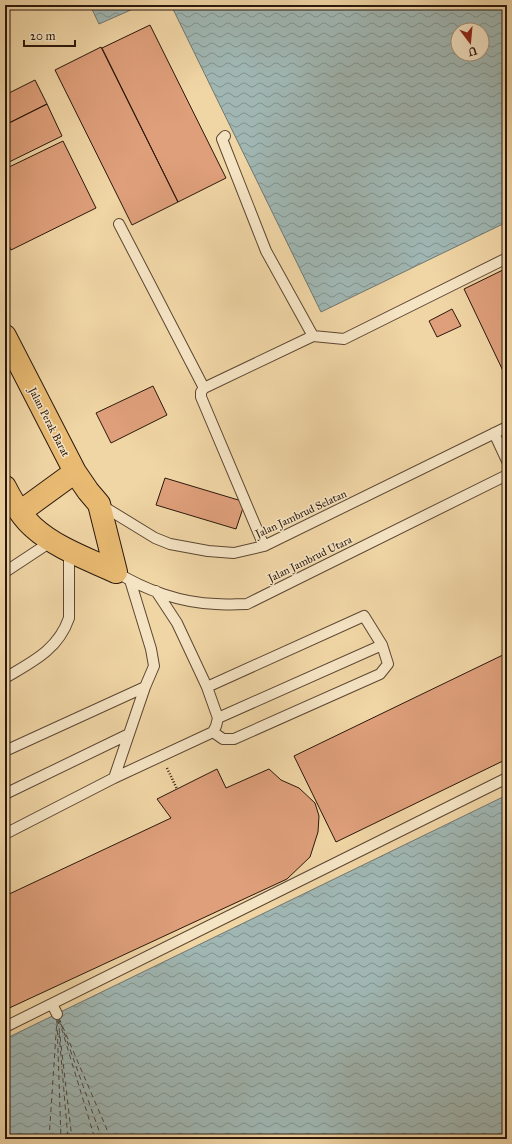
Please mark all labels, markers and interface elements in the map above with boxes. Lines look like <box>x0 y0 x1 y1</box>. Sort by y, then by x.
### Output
scale bar <box>24 22 75 48</box>
north arrow <box>450 22 490 62</box>
text: 20 m <box>30 29 56 43</box>
text: U <box>466 44 479 59</box>
street label: Jalan Perak Barat <box>25 384 72 459</box>
street label: Jalan Jambrud Selatan <box>252 487 349 542</box>
street label: Jalan Jambrud Utara <box>265 533 355 586</box>

